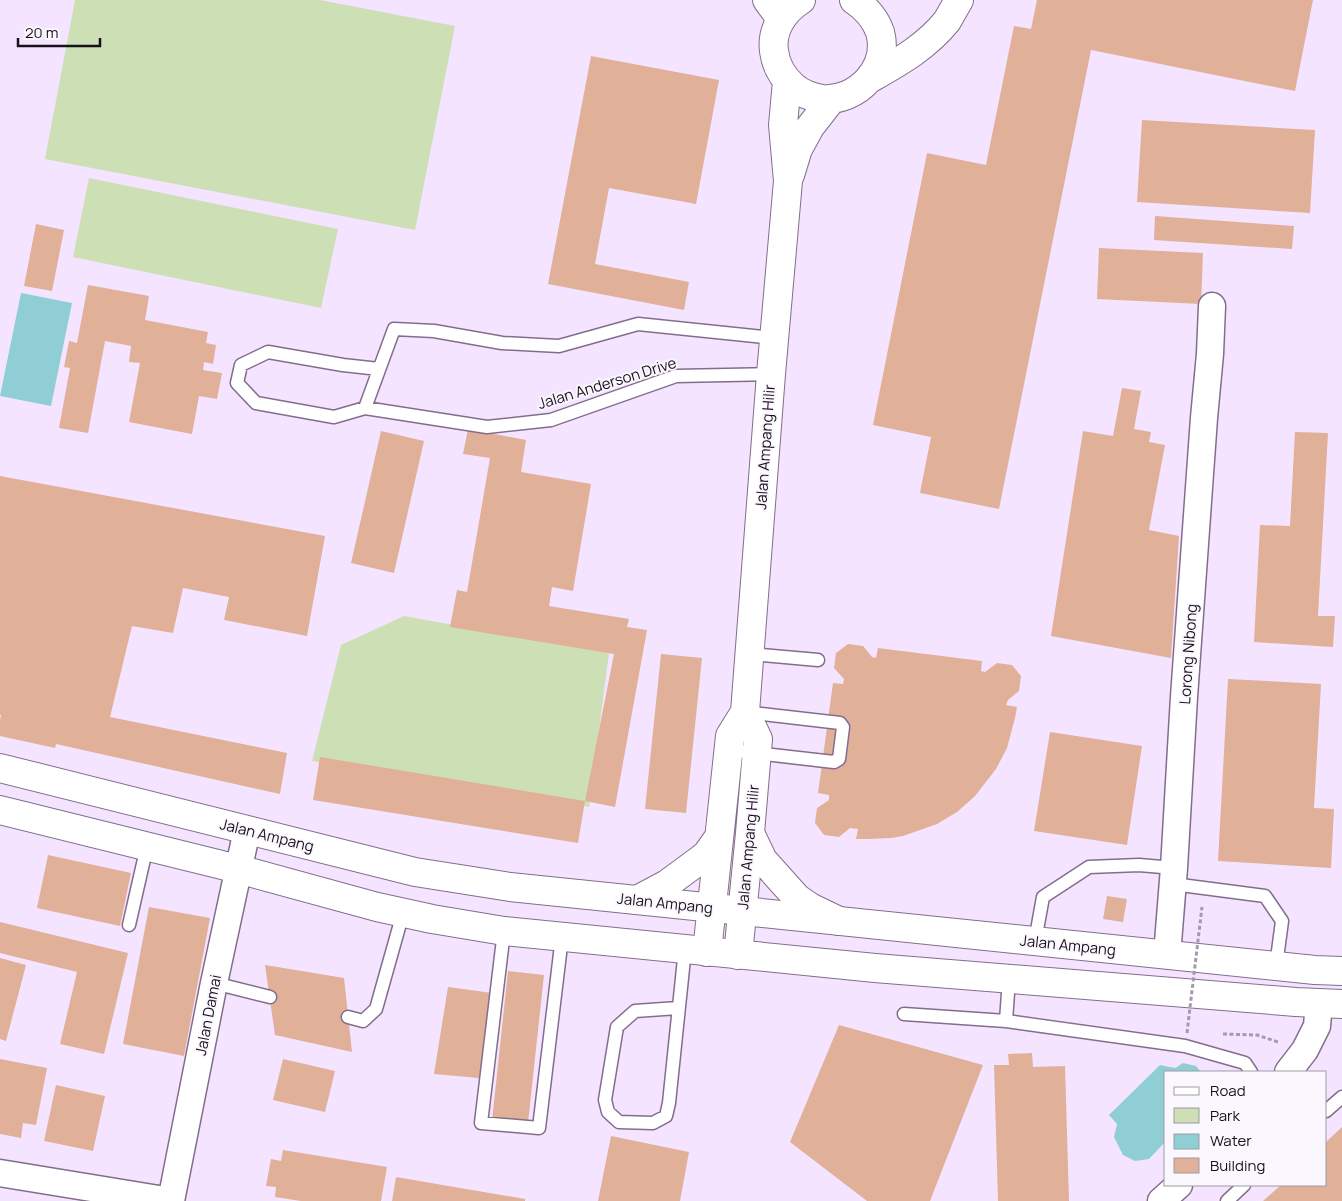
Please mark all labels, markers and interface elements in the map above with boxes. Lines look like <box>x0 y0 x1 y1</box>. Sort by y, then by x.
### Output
scale bar <box>18 15 100 47</box>
text: 20 m <box>25 22 58 43</box>
street label: Jalan Anderson Drive <box>535 352 679 414</box>
street label: Jalan Ampang Hilir <box>750 383 780 510</box>
street label: Lorong Nibong <box>1174 603 1202 705</box>
street label: Jalan Ampang Hilir <box>732 783 764 910</box>
street label: Jalan Ampang <box>218 813 316 857</box>
street label: Jalan Ampang <box>616 888 714 918</box>
street label: Jalan Ampang <box>1019 930 1117 960</box>
street label: Jalan Damai <box>190 973 226 1057</box>
legend <box>1164 1071 1327 1186</box>
text: Road <box>1210 1080 1246 1101</box>
text: Park <box>1210 1105 1240 1126</box>
text: Water <box>1210 1130 1252 1151</box>
text: Building <box>1210 1155 1265 1176</box>

